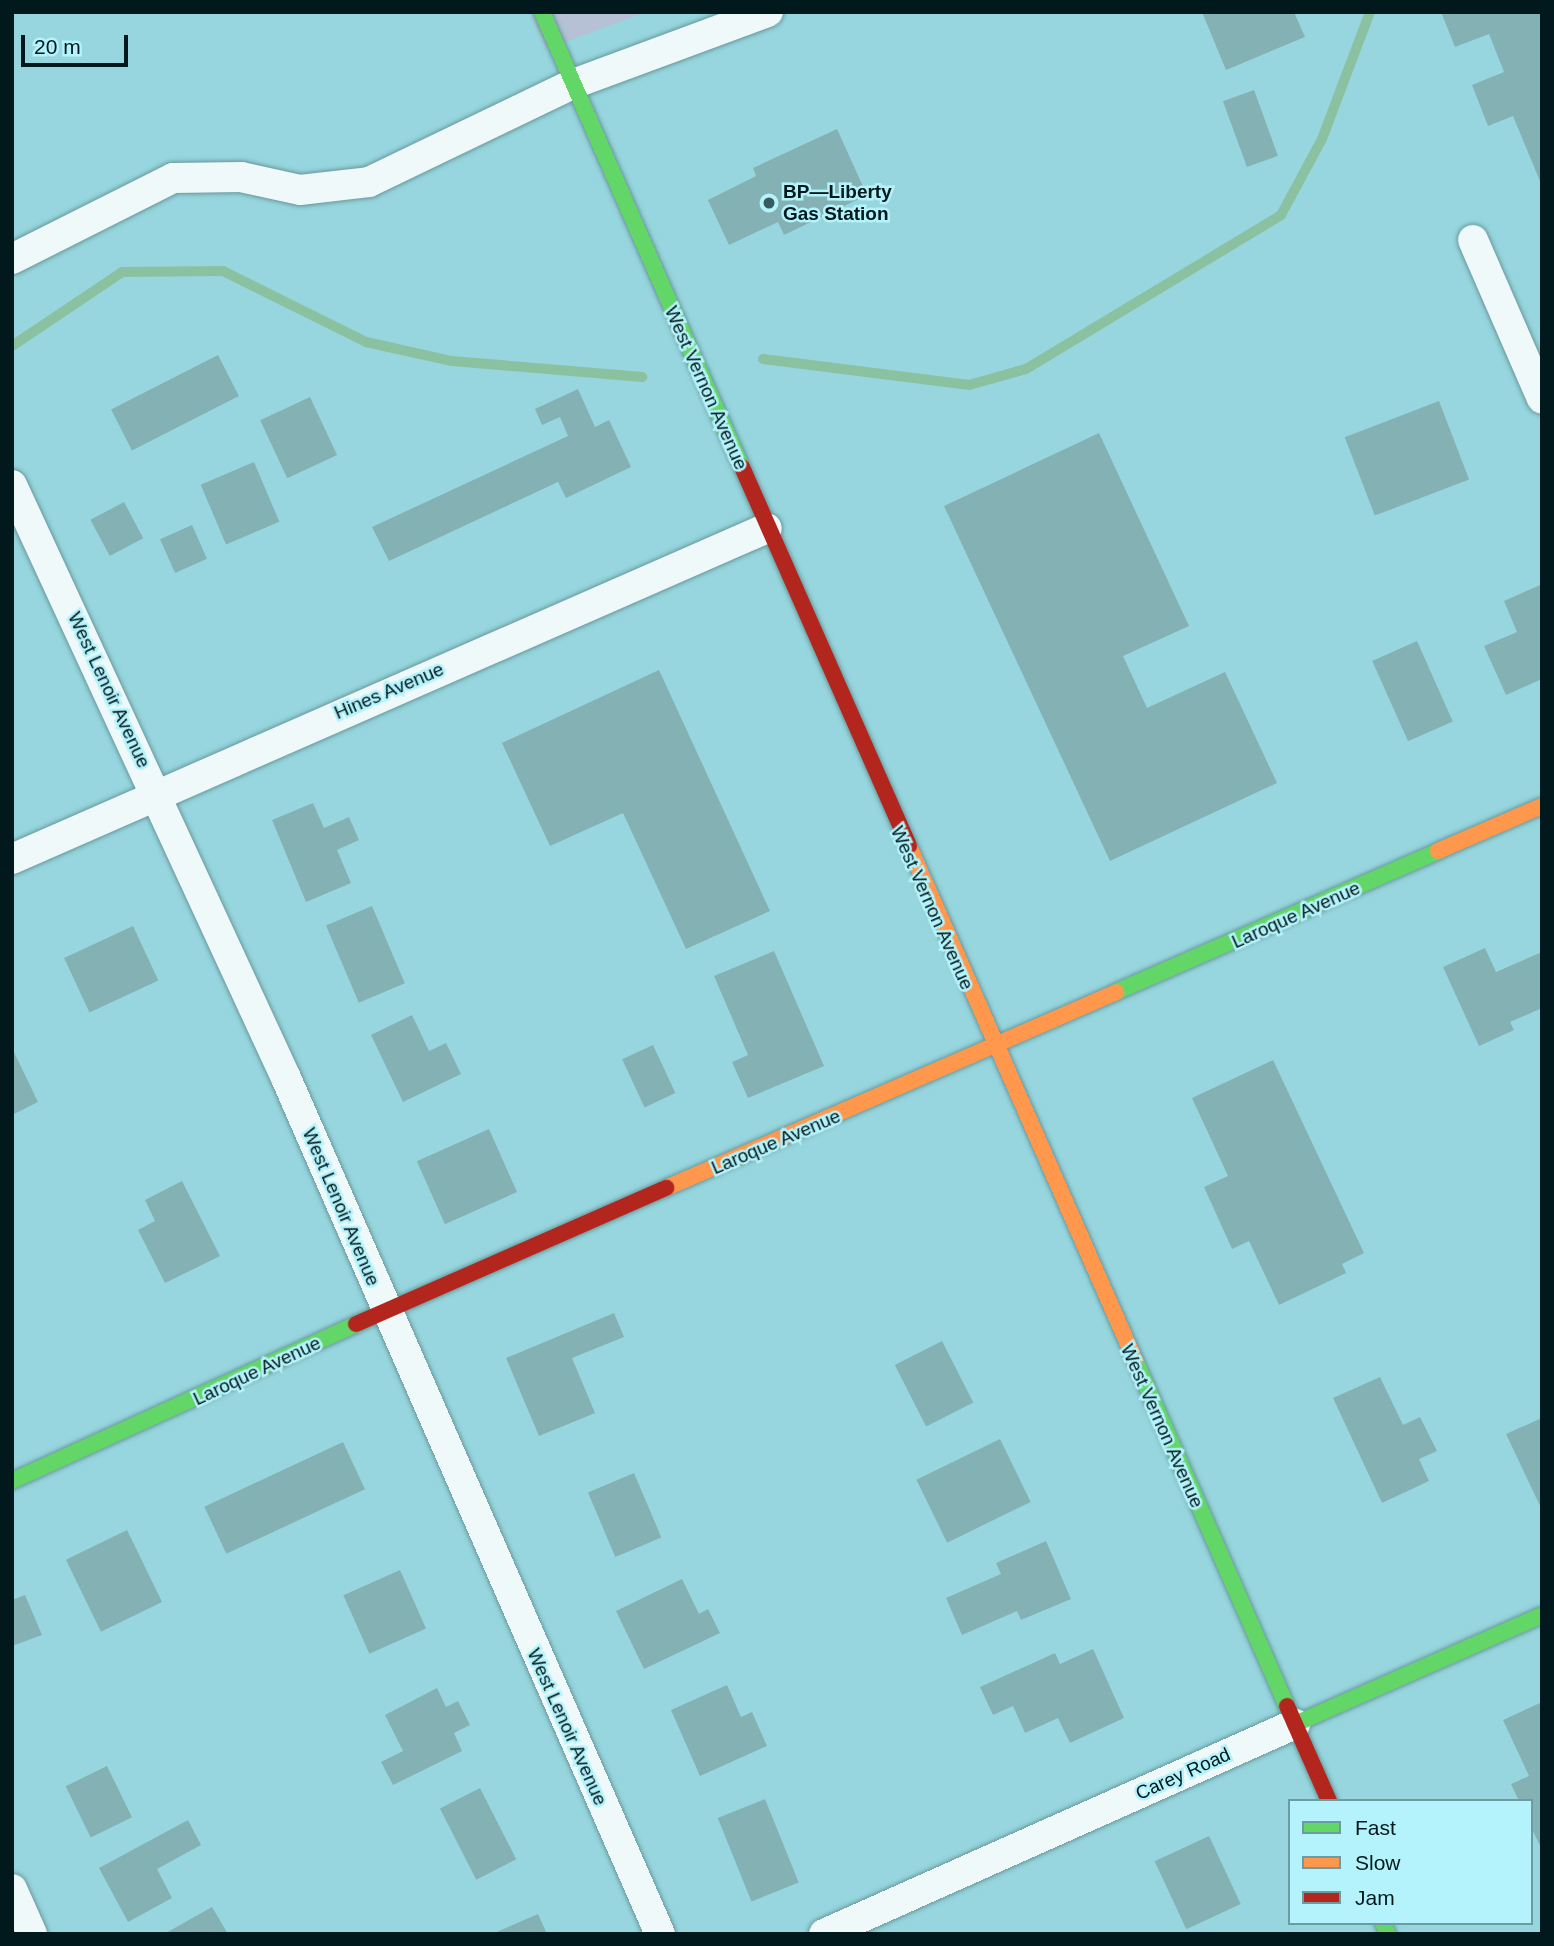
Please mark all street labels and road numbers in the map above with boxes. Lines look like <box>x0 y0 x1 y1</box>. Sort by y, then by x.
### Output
street label: West Vernon Avenue <box>659 302 753 474</box>
street label: West Lenoir Avenue <box>63 608 155 772</box>
street label: Hines Avenue <box>330 657 448 725</box>
street label: West Vernon Avenue <box>885 822 979 994</box>
street label: Laroque Avenue <box>1228 876 1364 954</box>
street label: Laroque Avenue <box>708 1104 844 1180</box>
street label: West Lenoir Avenue <box>297 1124 385 1290</box>
street label: Laroque Avenue <box>189 1331 325 1411</box>
street label: West Vernon Avenue <box>1115 1340 1209 1512</box>
street label: West Lenoir Avenue <box>522 1645 612 1809</box>
street label: Carey Road <box>1132 1743 1234 1805</box>

